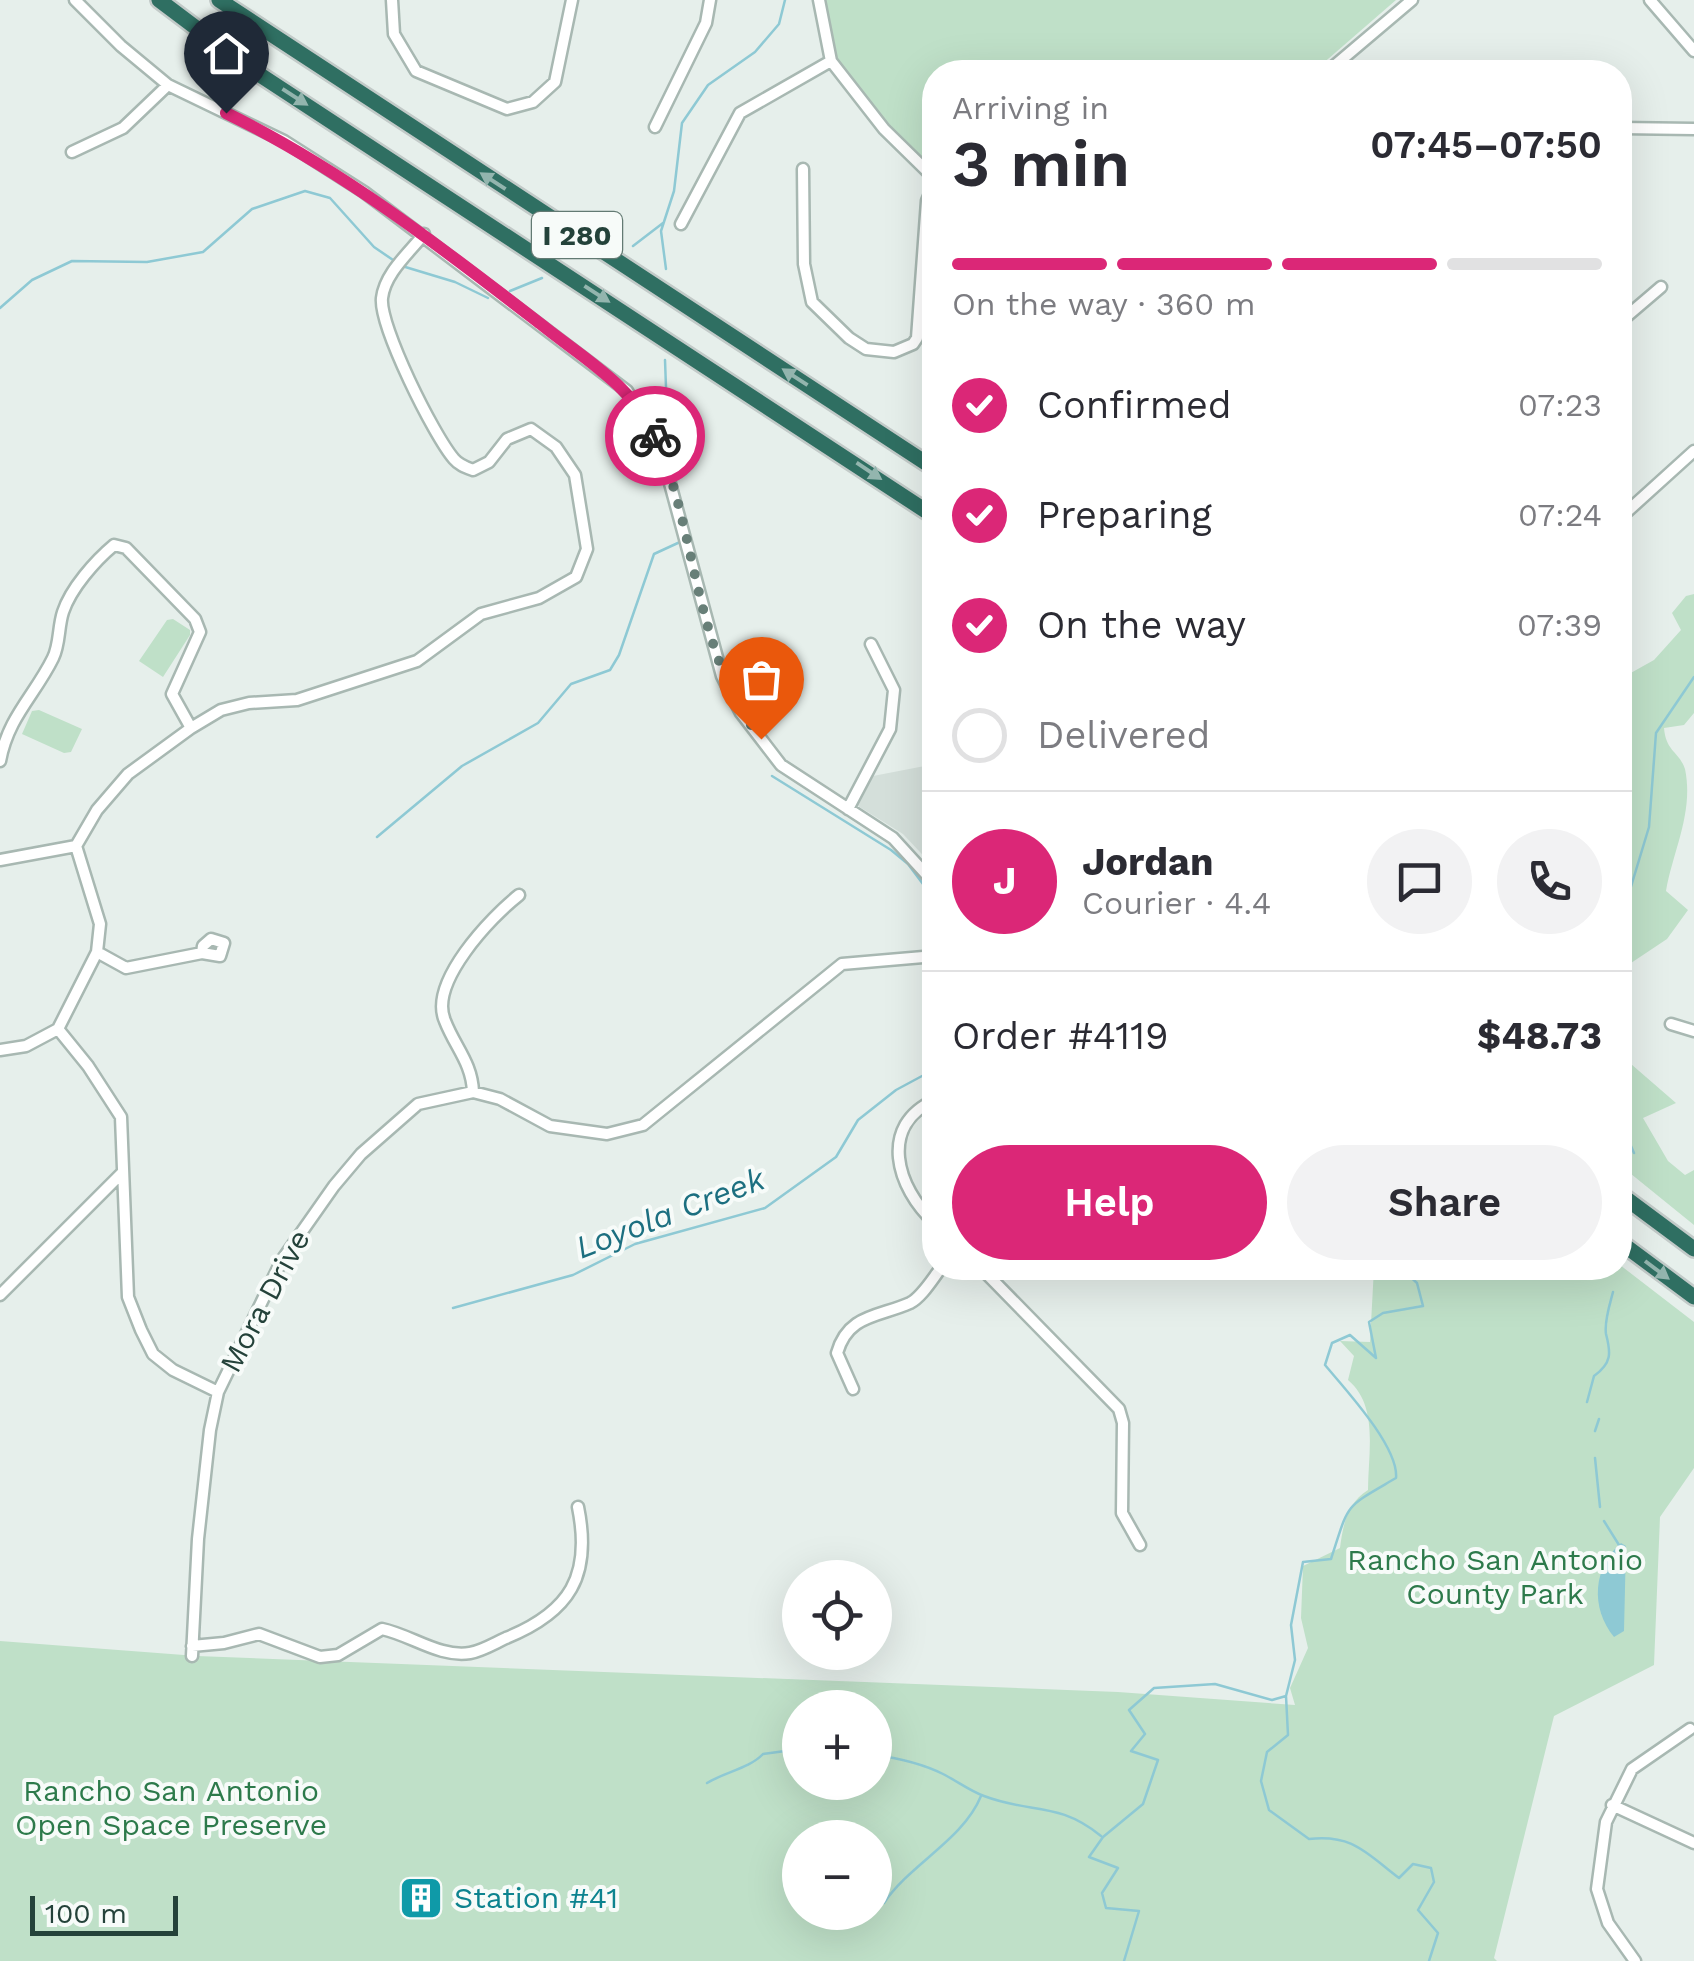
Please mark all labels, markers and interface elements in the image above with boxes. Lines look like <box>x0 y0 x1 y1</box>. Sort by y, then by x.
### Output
pin <box>184 11 269 114</box>
icon: home <box>199 26 254 81</box>
one-way arrow <box>281 88 309 106</box>
text: Arriving in <box>952 89 1109 127</box>
text: 07:45–07:50 <box>1370 123 1602 167</box>
text: 3 min <box>952 126 1130 202</box>
one-way arrow <box>480 172 507 190</box>
road number: I 280 <box>532 212 622 258</box>
one-way arrow <box>583 284 610 302</box>
text: On the way · 360 m <box>952 285 1256 323</box>
one-way arrow <box>782 368 809 386</box>
icon: check <box>952 378 1007 433</box>
text: Confirmed <box>1037 383 1232 427</box>
courier <box>605 386 705 486</box>
text: 07:23 <box>1518 386 1602 424</box>
icon: bike <box>628 409 683 464</box>
one-way arrow <box>856 461 883 480</box>
icon: check <box>952 488 1007 543</box>
text: Preparing <box>1037 493 1212 537</box>
text: 07:24 <box>1518 496 1602 534</box>
icon: check <box>952 598 1007 653</box>
text: On the way <box>1037 603 1246 647</box>
text: 07:39 <box>1517 606 1602 644</box>
pin <box>719 637 804 740</box>
icon: bag <box>734 652 789 707</box>
text: Delivered <box>1037 713 1210 757</box>
button: chat <box>1367 829 1472 934</box>
button: phone <box>1497 829 1602 934</box>
text: Jordan <box>1082 840 1214 884</box>
text: J <box>993 859 1016 903</box>
text: Courier · 4.4 <box>1082 884 1271 922</box>
text: Order #4119 <box>952 1014 1168 1058</box>
text: $48.73 <box>1477 1014 1602 1058</box>
button: Help <box>952 1145 1267 1260</box>
button: Share <box>1287 1145 1602 1260</box>
water label: Loyola Creek <box>570 1159 771 1266</box>
street label: Mora Drive <box>212 1224 317 1378</box>
one-way arrow <box>1644 1259 1670 1279</box>
park label: Rancho San Antonio County Park <box>1347 1542 1643 1611</box>
map controls <box>782 1560 892 1930</box>
button: locate <box>782 1560 892 1670</box>
button: + <box>782 1690 892 1800</box>
park label: Rancho San Antonio Open Space Preserve <box>15 1773 327 1842</box>
button: − <box>782 1820 892 1930</box>
building icon: Station #41 <box>398 1875 444 1921</box>
place label: Station #41 <box>454 1880 618 1915</box>
scale bar <box>30 1891 178 1936</box>
text: 100 m <box>45 1897 127 1930</box>

